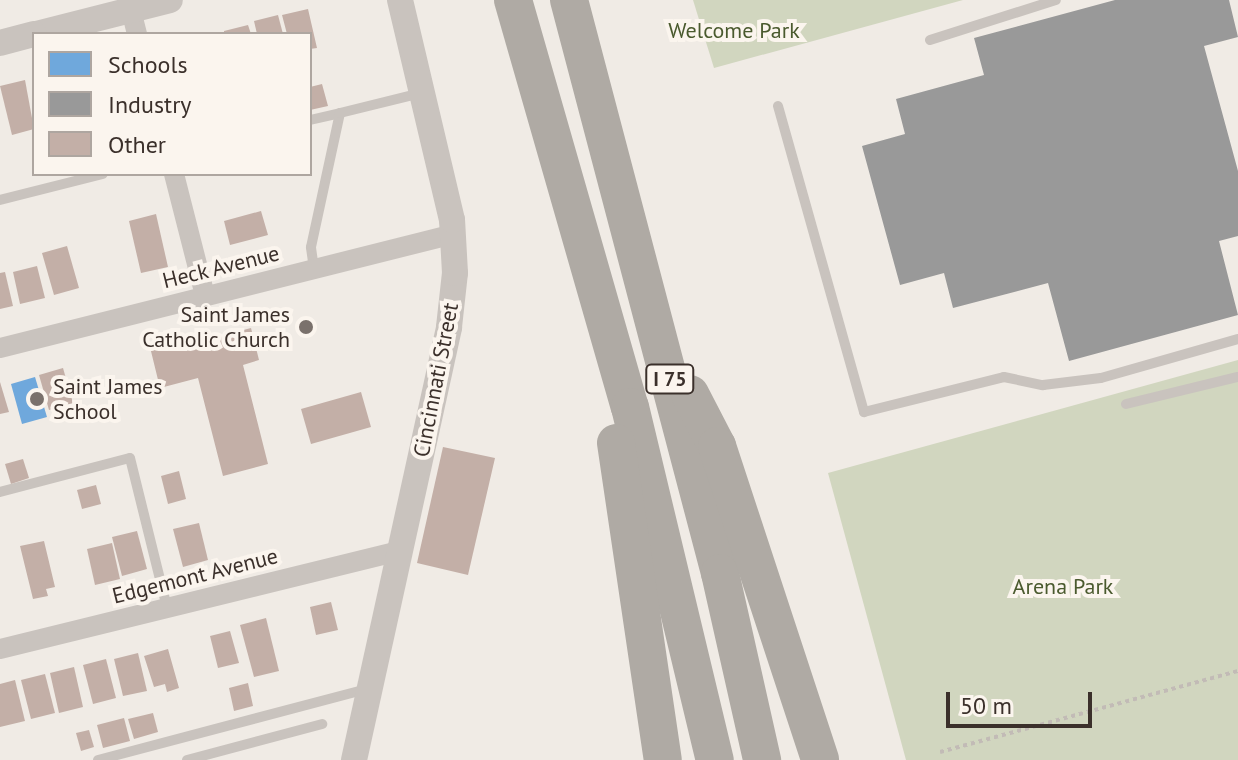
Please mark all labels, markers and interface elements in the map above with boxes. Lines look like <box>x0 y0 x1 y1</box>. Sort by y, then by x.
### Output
park label: Welcome Park <box>668 18 800 44</box>
legend <box>32 32 312 176</box>
text: Schools <box>108 49 188 80</box>
text: Industry <box>108 89 192 120</box>
text: Other <box>108 129 166 160</box>
street label: Heck Avenue <box>159 240 283 294</box>
place label: Saint James Catholic Church <box>142 301 290 352</box>
street label: Cincinnati Street <box>408 301 464 459</box>
marker: Saint James Catholic Church <box>297 318 315 336</box>
road number: I 75 <box>644 363 696 395</box>
place label: Saint James School <box>53 373 162 424</box>
marker: Saint James School <box>28 390 46 408</box>
street label: Edgemont Avenue <box>109 543 281 609</box>
park label: Arena Park <box>1013 574 1113 600</box>
scale bar <box>950 676 1096 726</box>
text: 50 m <box>960 690 1012 721</box>

